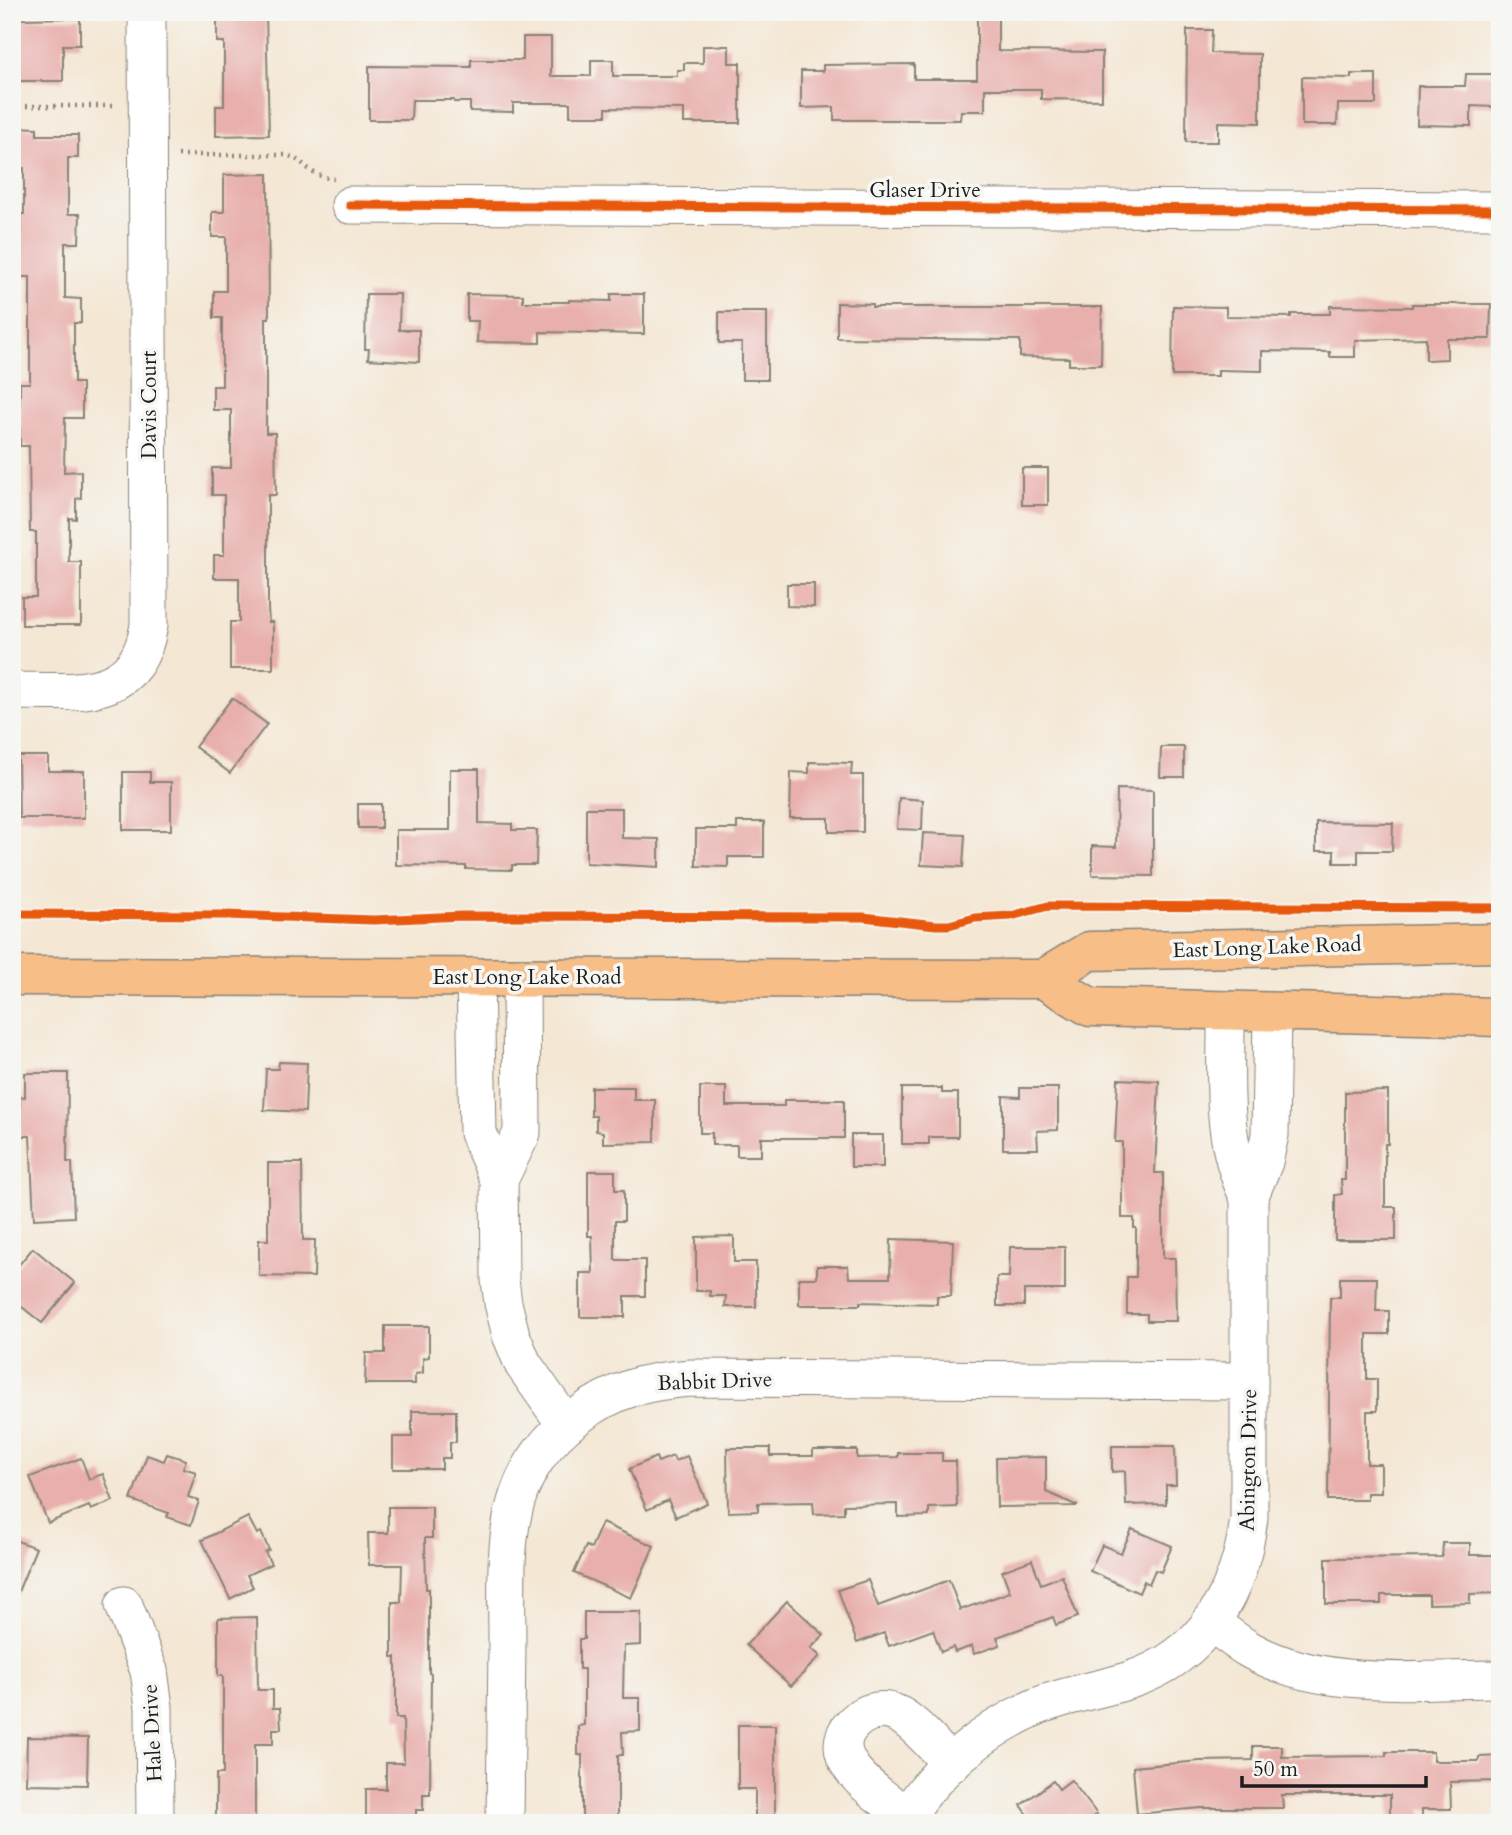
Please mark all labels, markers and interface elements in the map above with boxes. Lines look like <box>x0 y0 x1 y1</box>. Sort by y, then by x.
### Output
street label: Glaser Drive <box>869 176 981 205</box>
street label: Davis Court <box>135 350 164 459</box>
street label: East Long Lake Road <box>1172 930 1362 965</box>
street label: East Long Lake Road <box>432 963 622 992</box>
street label: Babbit Drive <box>657 1365 773 1398</box>
street label: Abington Drive <box>1233 1389 1264 1531</box>
street label: Hale Drive <box>135 1683 170 1783</box>
scale bar <box>1242 1744 1426 1788</box>
text: 50 m <box>1253 1755 1298 1784</box>

